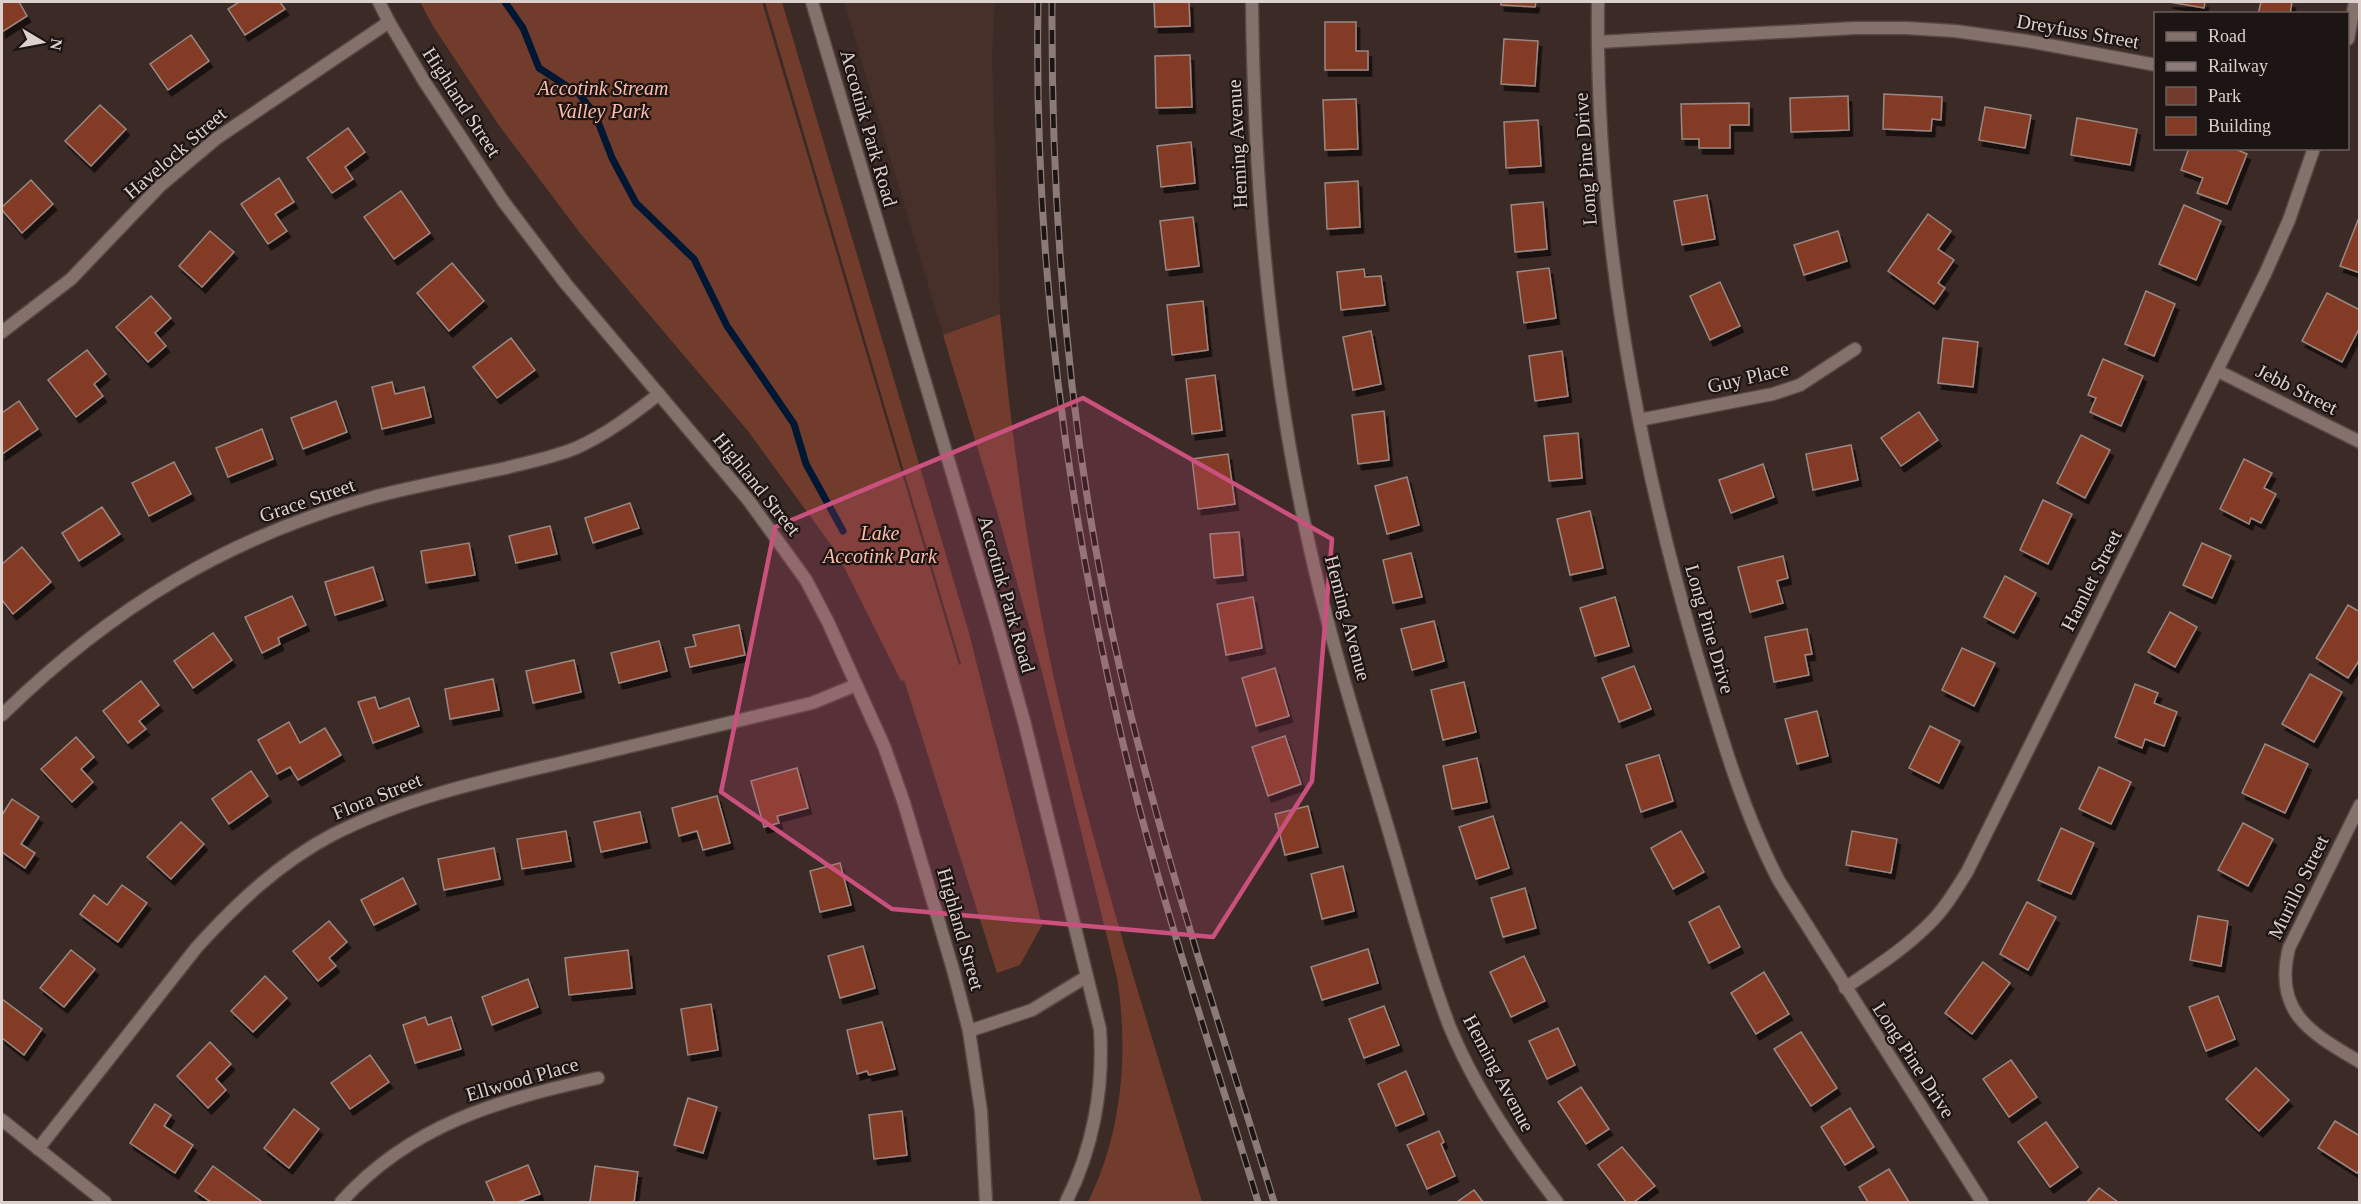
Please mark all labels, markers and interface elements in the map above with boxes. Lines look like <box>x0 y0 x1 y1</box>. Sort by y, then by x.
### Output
street label: Dreyfuss Street <box>2015 9 2141 54</box>
north arrow <box>12 12 72 72</box>
legend <box>2154 12 2349 150</box>
text: Road <box>2208 26 2246 46</box>
text: N <box>47 37 66 52</box>
street label: Highland Street <box>418 43 506 162</box>
street label: Accotink Park Road <box>836 47 902 209</box>
text: Railway <box>2208 56 2268 76</box>
park label: Accotink Stream Valley Park <box>536 77 668 123</box>
street label: Heming Avenue <box>1223 79 1252 209</box>
text: Park <box>2208 86 2241 106</box>
street label: Long Pine Drive <box>1569 92 1602 226</box>
street label: Havelock Street <box>119 102 231 203</box>
text: Building <box>2208 116 2271 136</box>
street label: Guy Place <box>1705 357 1791 398</box>
street label: Jebb Street <box>2253 359 2342 419</box>
street label: Highland Street <box>708 428 805 541</box>
street label: Grace Street <box>256 473 358 527</box>
street label: Accotink Park Road <box>974 513 1040 675</box>
park label: Lake Accotink Park <box>821 522 938 567</box>
street label: Hamlet Street <box>2056 525 2126 634</box>
street label: Heming Avenue <box>1320 553 1375 684</box>
street label: Long Pine Drive <box>1680 562 1739 696</box>
street label: Flora Street <box>329 768 425 824</box>
street label: Murillo Street <box>2263 831 2333 942</box>
street label: Highland Street <box>932 865 989 993</box>
street label: Long Pine Drive <box>1868 998 1960 1123</box>
street label: Heming Avenue <box>1458 1011 1539 1136</box>
street label: Ellwood Place <box>463 1052 581 1106</box>

